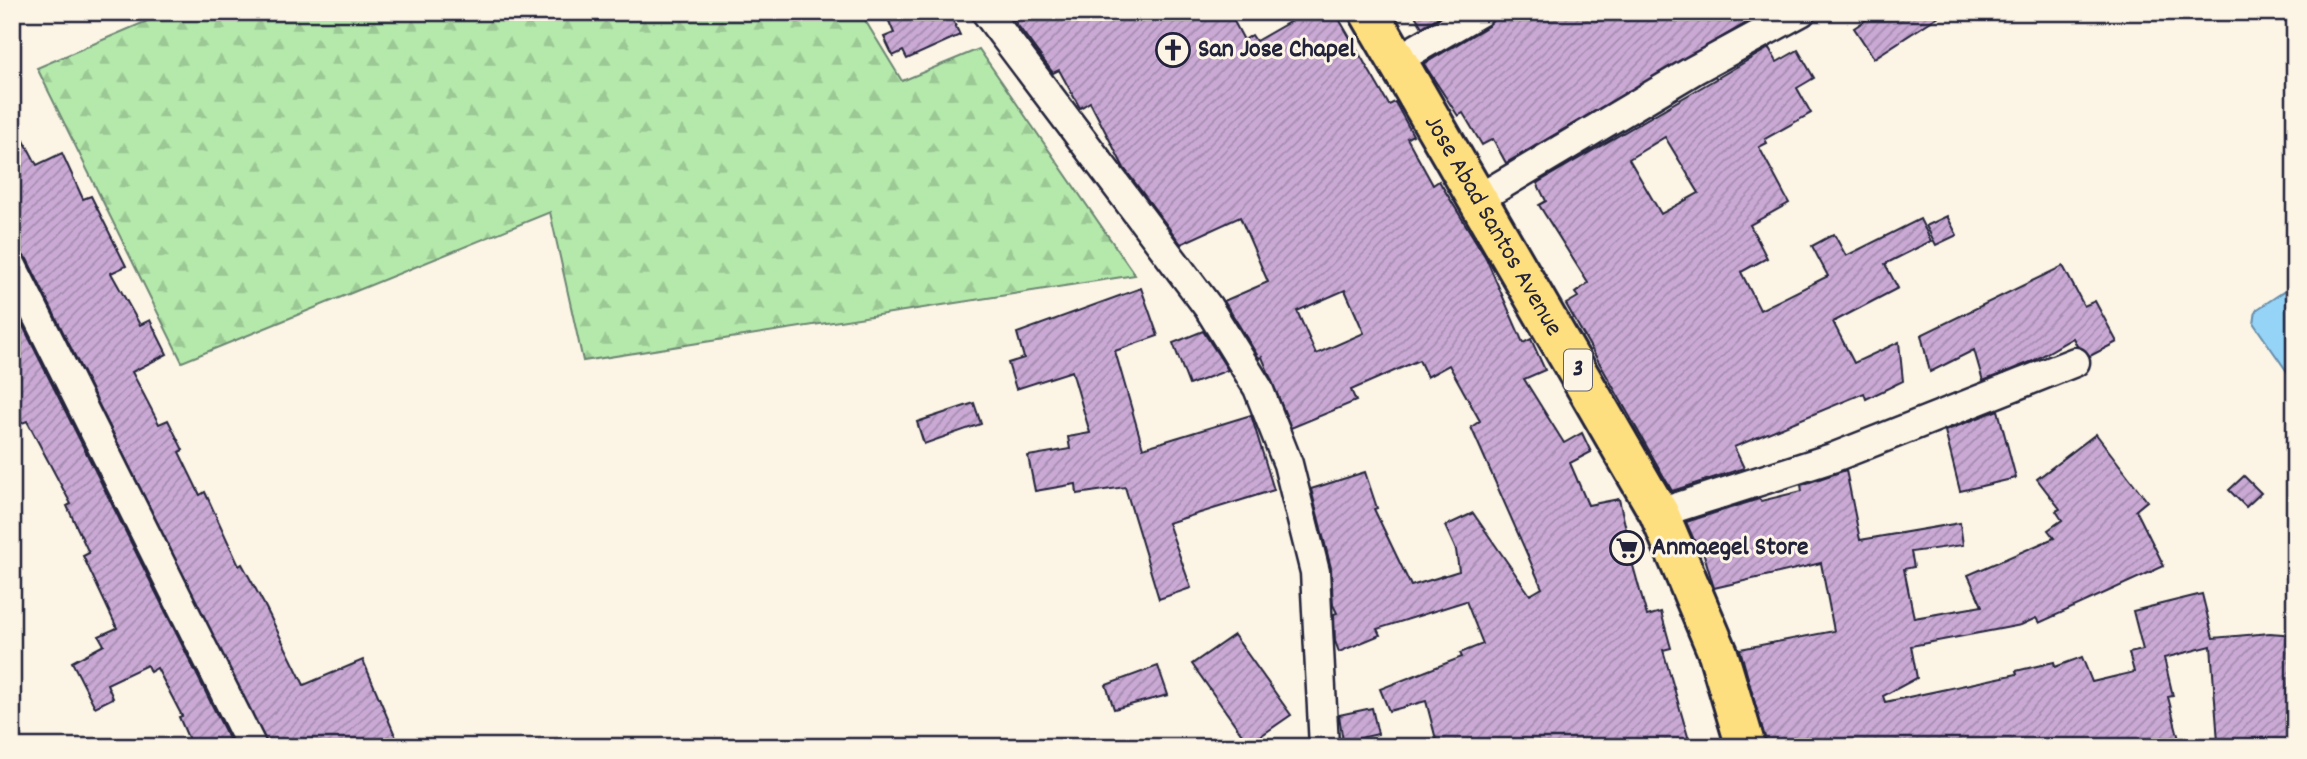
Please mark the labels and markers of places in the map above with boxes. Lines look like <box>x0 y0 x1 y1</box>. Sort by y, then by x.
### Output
church icon: San Jose Chapel <box>1154 31 1192 69</box>
place label: San Jose Chapel <box>1198 32 1356 69</box>
supermarket icon: Anmaegel Store <box>1608 529 1646 567</box>
place label: Anmaegel Store <box>1652 530 1808 567</box>

